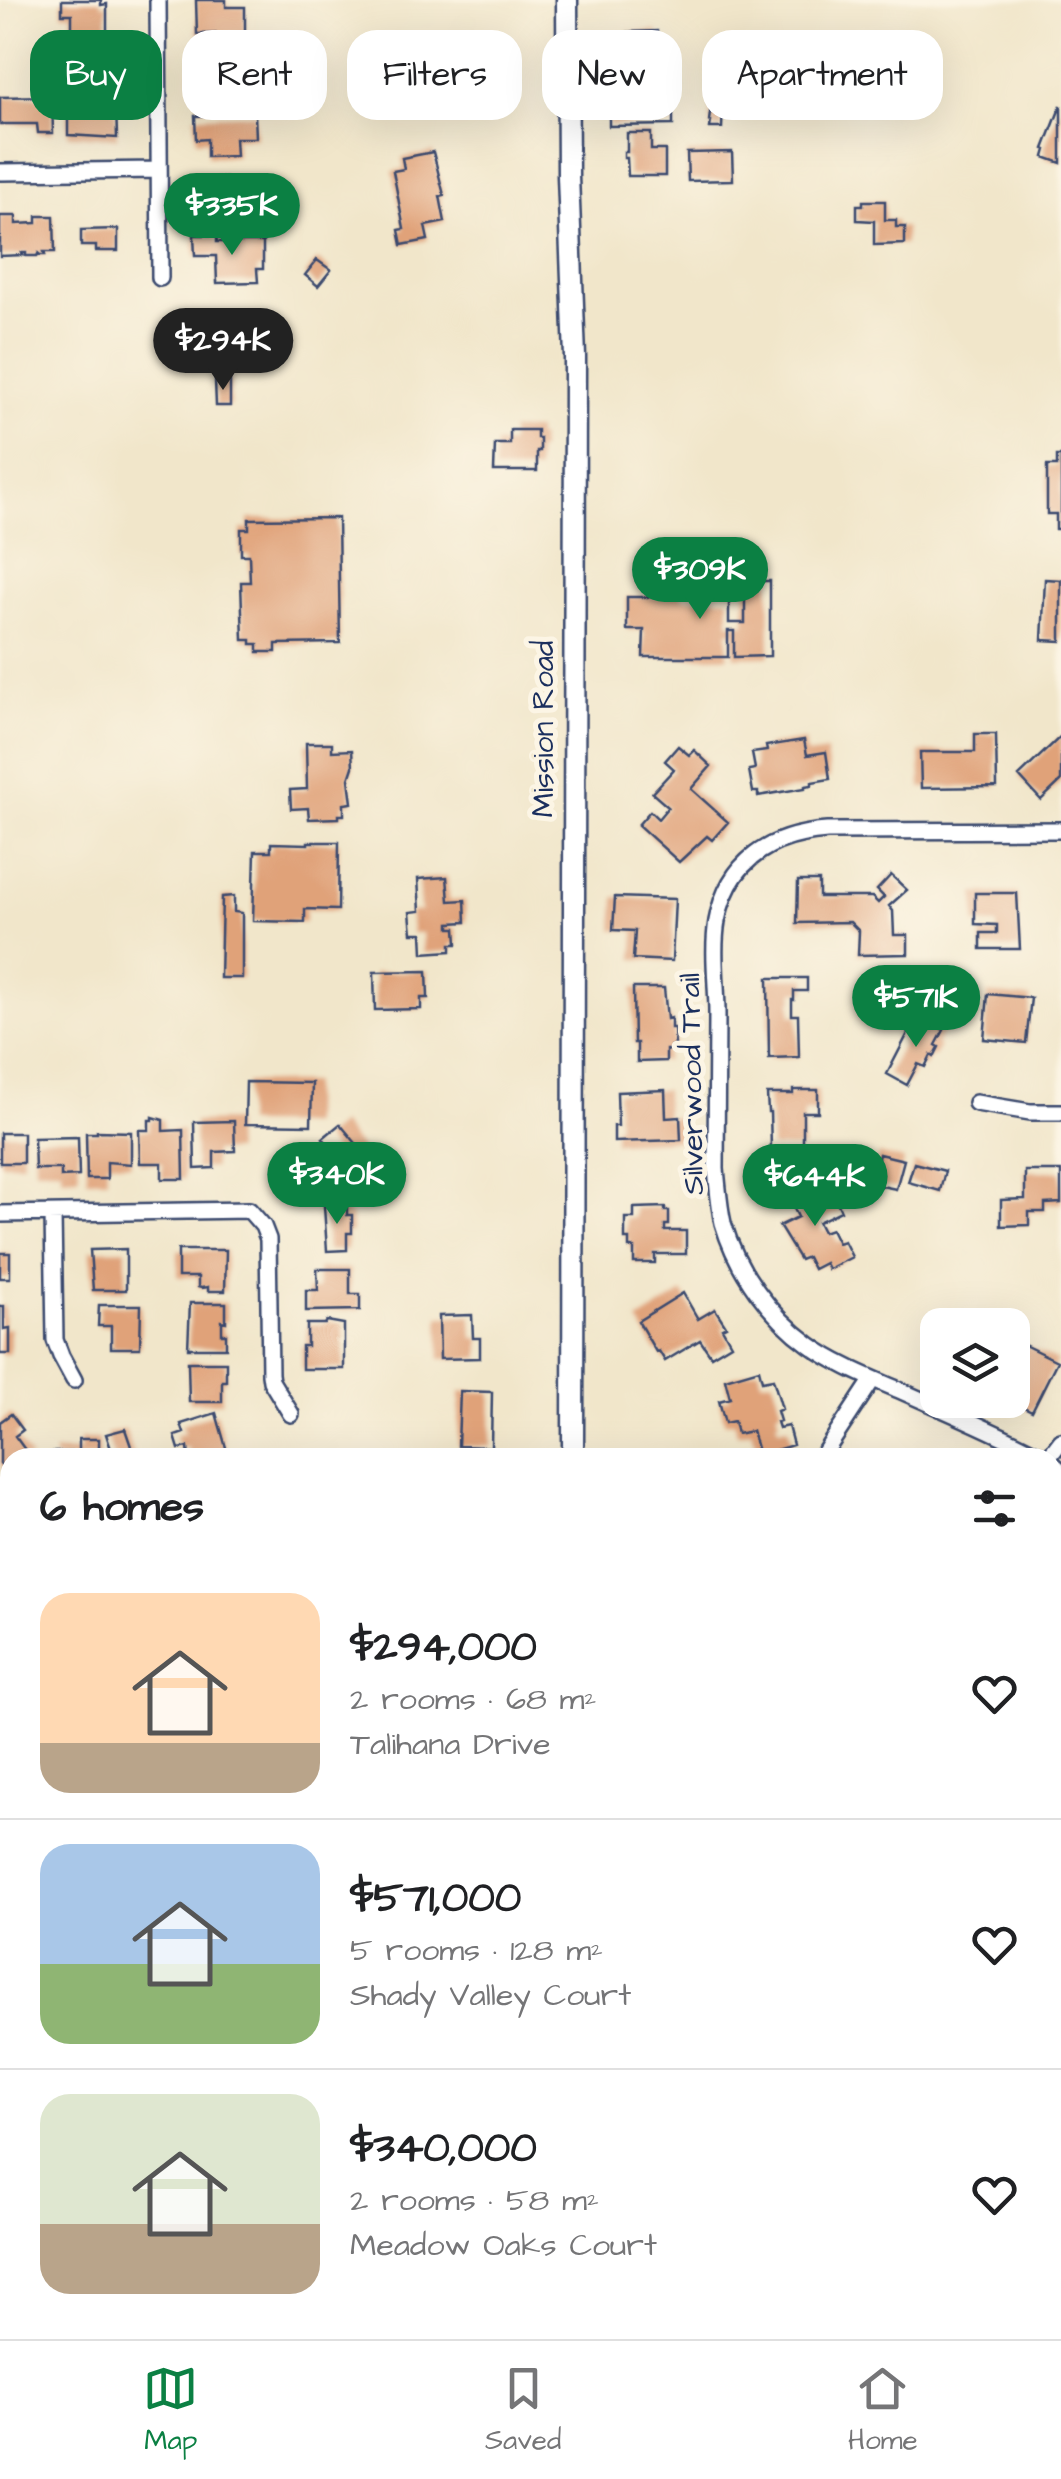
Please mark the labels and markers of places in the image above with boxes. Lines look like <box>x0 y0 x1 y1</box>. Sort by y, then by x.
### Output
pin: $335K <box>162 173 302 258</box>
pin: $294K <box>153 308 293 393</box>
pin: $309K <box>630 537 770 622</box>
pin: $571K <box>846 965 986 1050</box>
pin: $340K <box>267 1142 407 1227</box>
pin: $644K <box>745 1144 885 1229</box>

